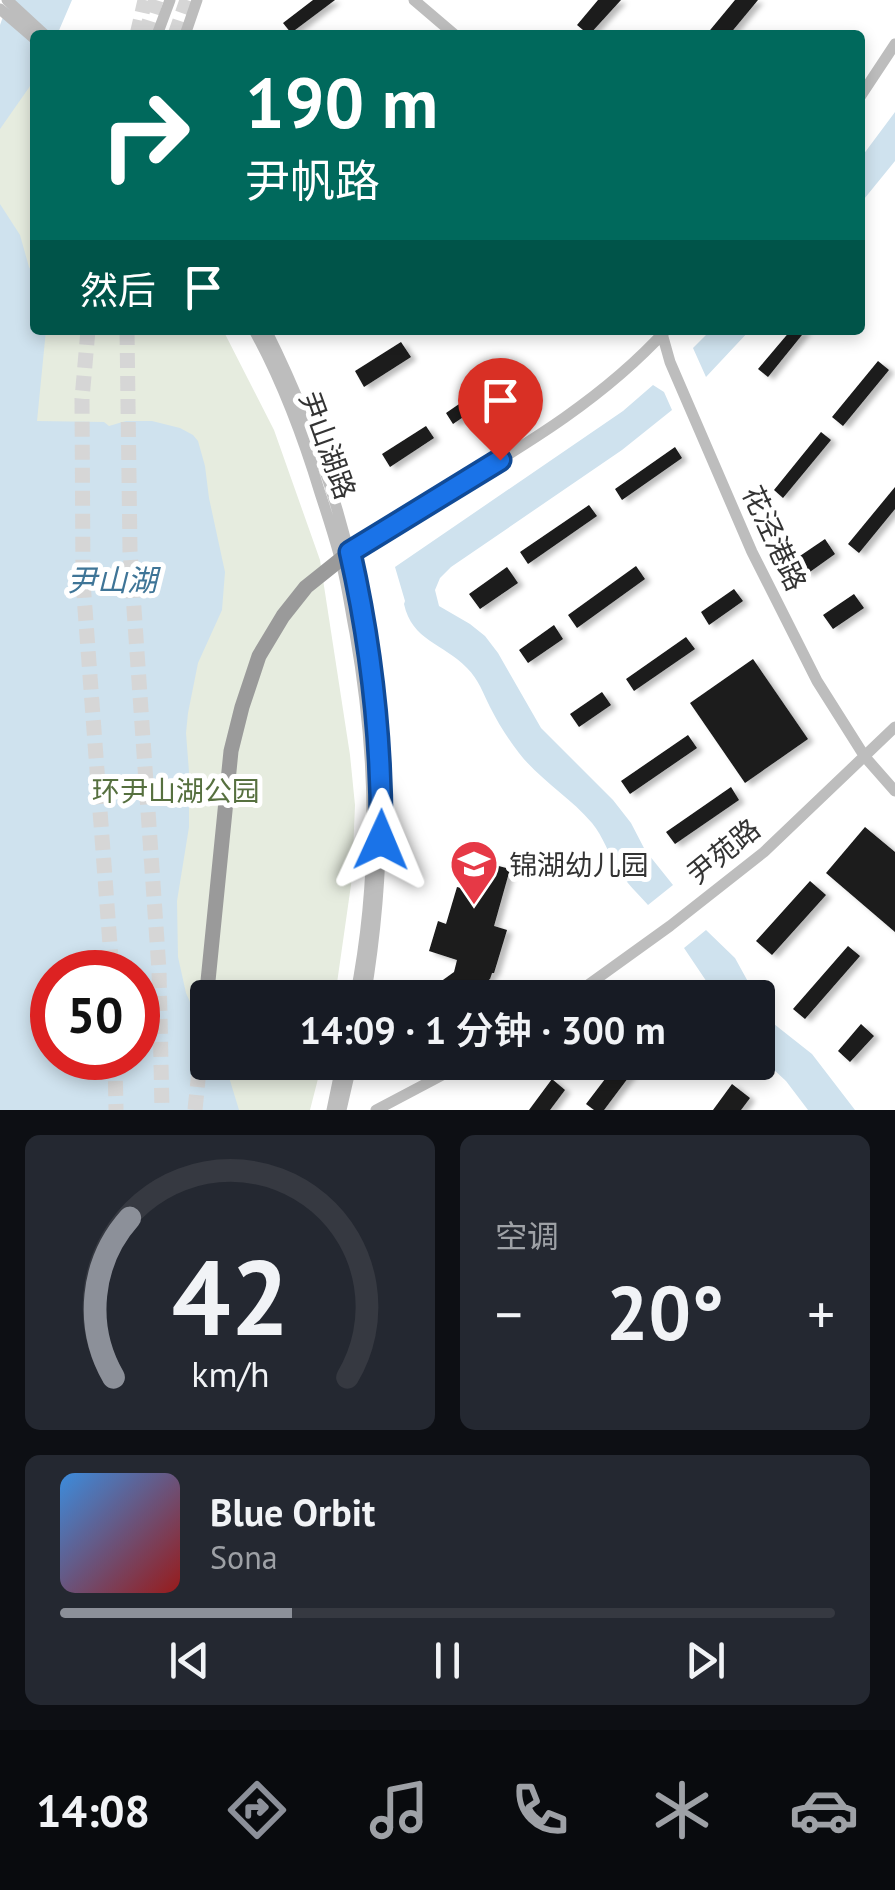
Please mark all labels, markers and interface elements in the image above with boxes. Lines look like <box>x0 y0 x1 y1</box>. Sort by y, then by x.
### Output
text: 190 m <box>245 57 438 147</box>
icon: right <box>80 70 210 200</box>
text: 尹帆路 <box>245 151 380 209</box>
icon: arrive <box>176 260 231 315</box>
text: 然后 <box>80 265 156 314</box>
pin <box>458 358 543 461</box>
icon: arrive <box>473 373 528 428</box>
street label: 尹山湖路 <box>291 386 365 504</box>
street label: 花泾港路 <box>735 479 815 597</box>
water label: 尹山湖 <box>67 560 161 599</box>
park label: 环尹山湖公园 <box>92 772 260 809</box>
position arrow <box>329 788 433 892</box>
street label: 尹苑路 <box>679 810 767 892</box>
school or university icon: 锦湖幼儿园 <box>448 838 500 906</box>
place label: 锦湖幼儿园 <box>509 846 649 883</box>
speed limit sign: 50 <box>30 950 160 1080</box>
text: 14:09 · 1 分钟 · 300 m <box>299 1005 666 1054</box>
text: 空调 <box>495 1215 559 1257</box>
text: 42 <box>171 1229 289 1364</box>
text: 20° <box>606 1264 724 1361</box>
text: − <box>495 1278 523 1349</box>
text: + <box>807 1278 835 1349</box>
text: km/h <box>191 1351 269 1397</box>
text: Blue Orbit <box>210 1487 375 1536</box>
text: Sona <box>210 1536 278 1578</box>
icon: previous <box>162 1633 217 1688</box>
icon: pause <box>420 1633 475 1688</box>
icon: next <box>678 1633 733 1688</box>
icon: directions <box>222 1775 292 1845</box>
icon: music <box>364 1775 434 1845</box>
icon: phone <box>505 1775 575 1845</box>
icon: climate <box>647 1775 717 1845</box>
icon: car <box>789 1775 859 1845</box>
text: 14:08 <box>36 1781 150 1839</box>

